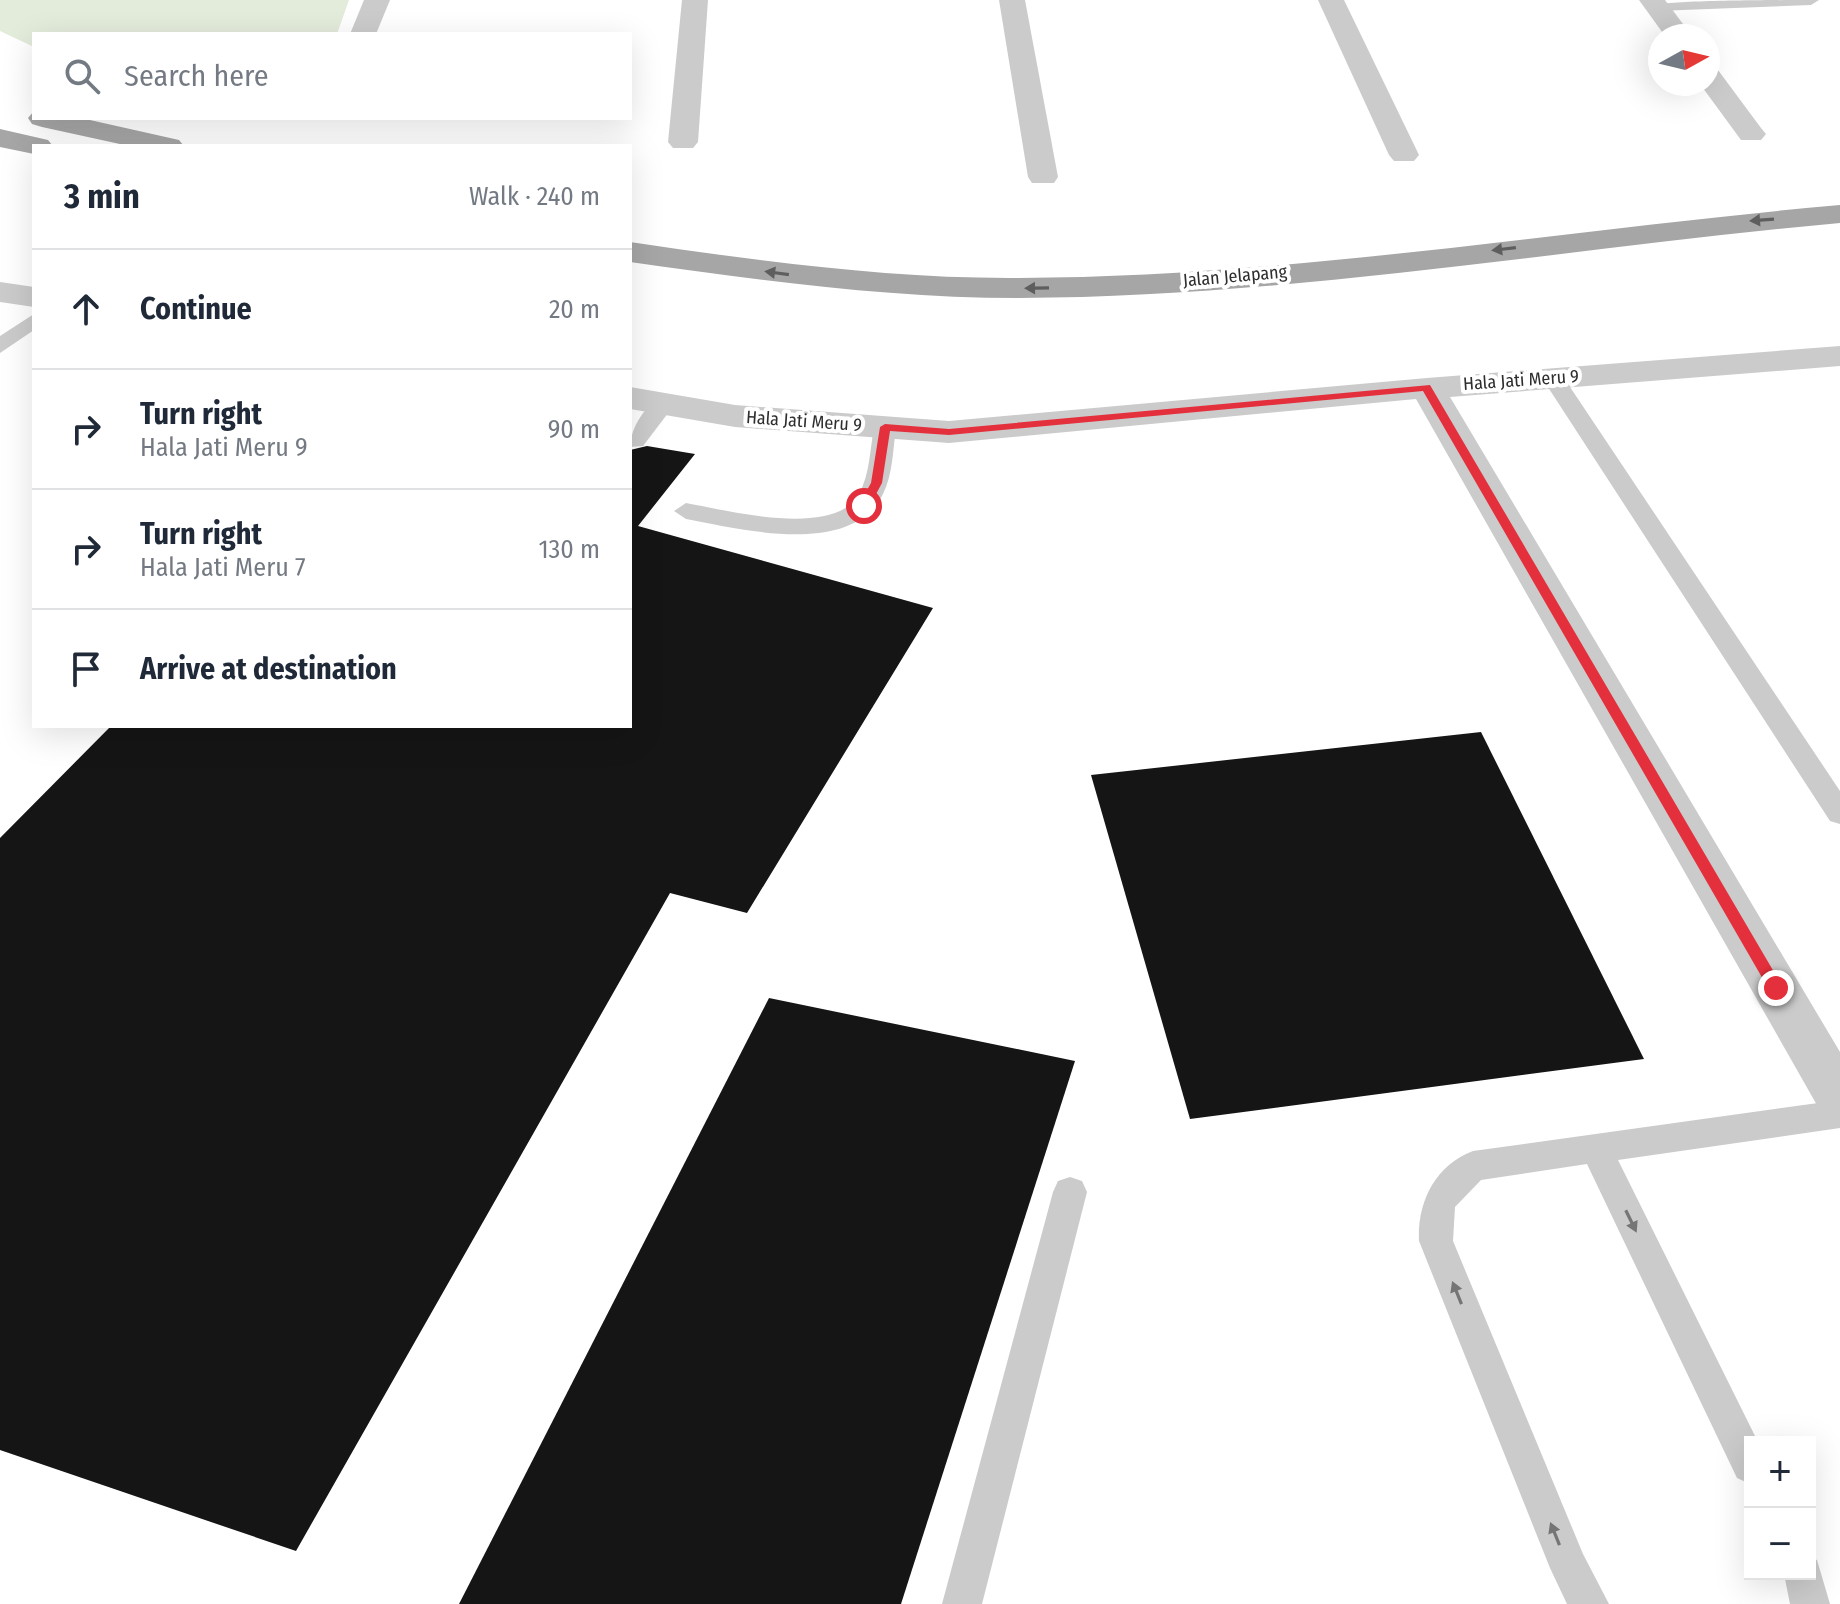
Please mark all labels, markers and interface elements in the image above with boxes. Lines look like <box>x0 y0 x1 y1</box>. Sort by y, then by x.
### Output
north arrow <box>1648 24 1720 96</box>
search box <box>32 32 632 120</box>
icon: search <box>60 54 104 98</box>
text: Search here <box>124 58 269 94</box>
text: 3 min <box>64 176 140 217</box>
text: Walk · 240 m <box>469 181 600 212</box>
one-way arrow <box>1749 214 1774 227</box>
one-way arrow <box>1491 243 1516 256</box>
street label: Jalan Jelapang <box>1182 260 1288 292</box>
one-way arrow <box>764 266 789 279</box>
one-way arrow <box>1024 281 1049 294</box>
icon: ahead <box>64 287 108 331</box>
text: Continue <box>140 291 252 327</box>
text: 20 m <box>549 294 600 325</box>
street label: Hala Jati Meru 9 <box>1462 365 1580 395</box>
text: Turn right <box>140 396 262 432</box>
street label: Hala Jati Meru 9 <box>745 406 863 436</box>
icon: right <box>64 407 108 451</box>
text: 90 m <box>548 414 600 445</box>
text: Hala Jati Meru 9 <box>140 432 308 463</box>
route start <box>846 488 882 524</box>
text: Turn right <box>140 516 262 552</box>
icon: right <box>64 527 108 571</box>
text: 130 m <box>538 534 600 565</box>
text: Hala Jati Meru 7 <box>140 552 305 583</box>
icon: arrive <box>64 647 108 691</box>
text: Arrive at destination <box>140 651 397 687</box>
route end <box>1758 970 1794 1006</box>
one-way arrow <box>1624 1209 1638 1233</box>
one-way arrow <box>1450 1281 1463 1305</box>
map controls <box>1744 1436 1816 1580</box>
button: + <box>1744 1436 1816 1508</box>
button: − <box>1744 1508 1816 1580</box>
one-way arrow <box>1549 1522 1562 1546</box>

